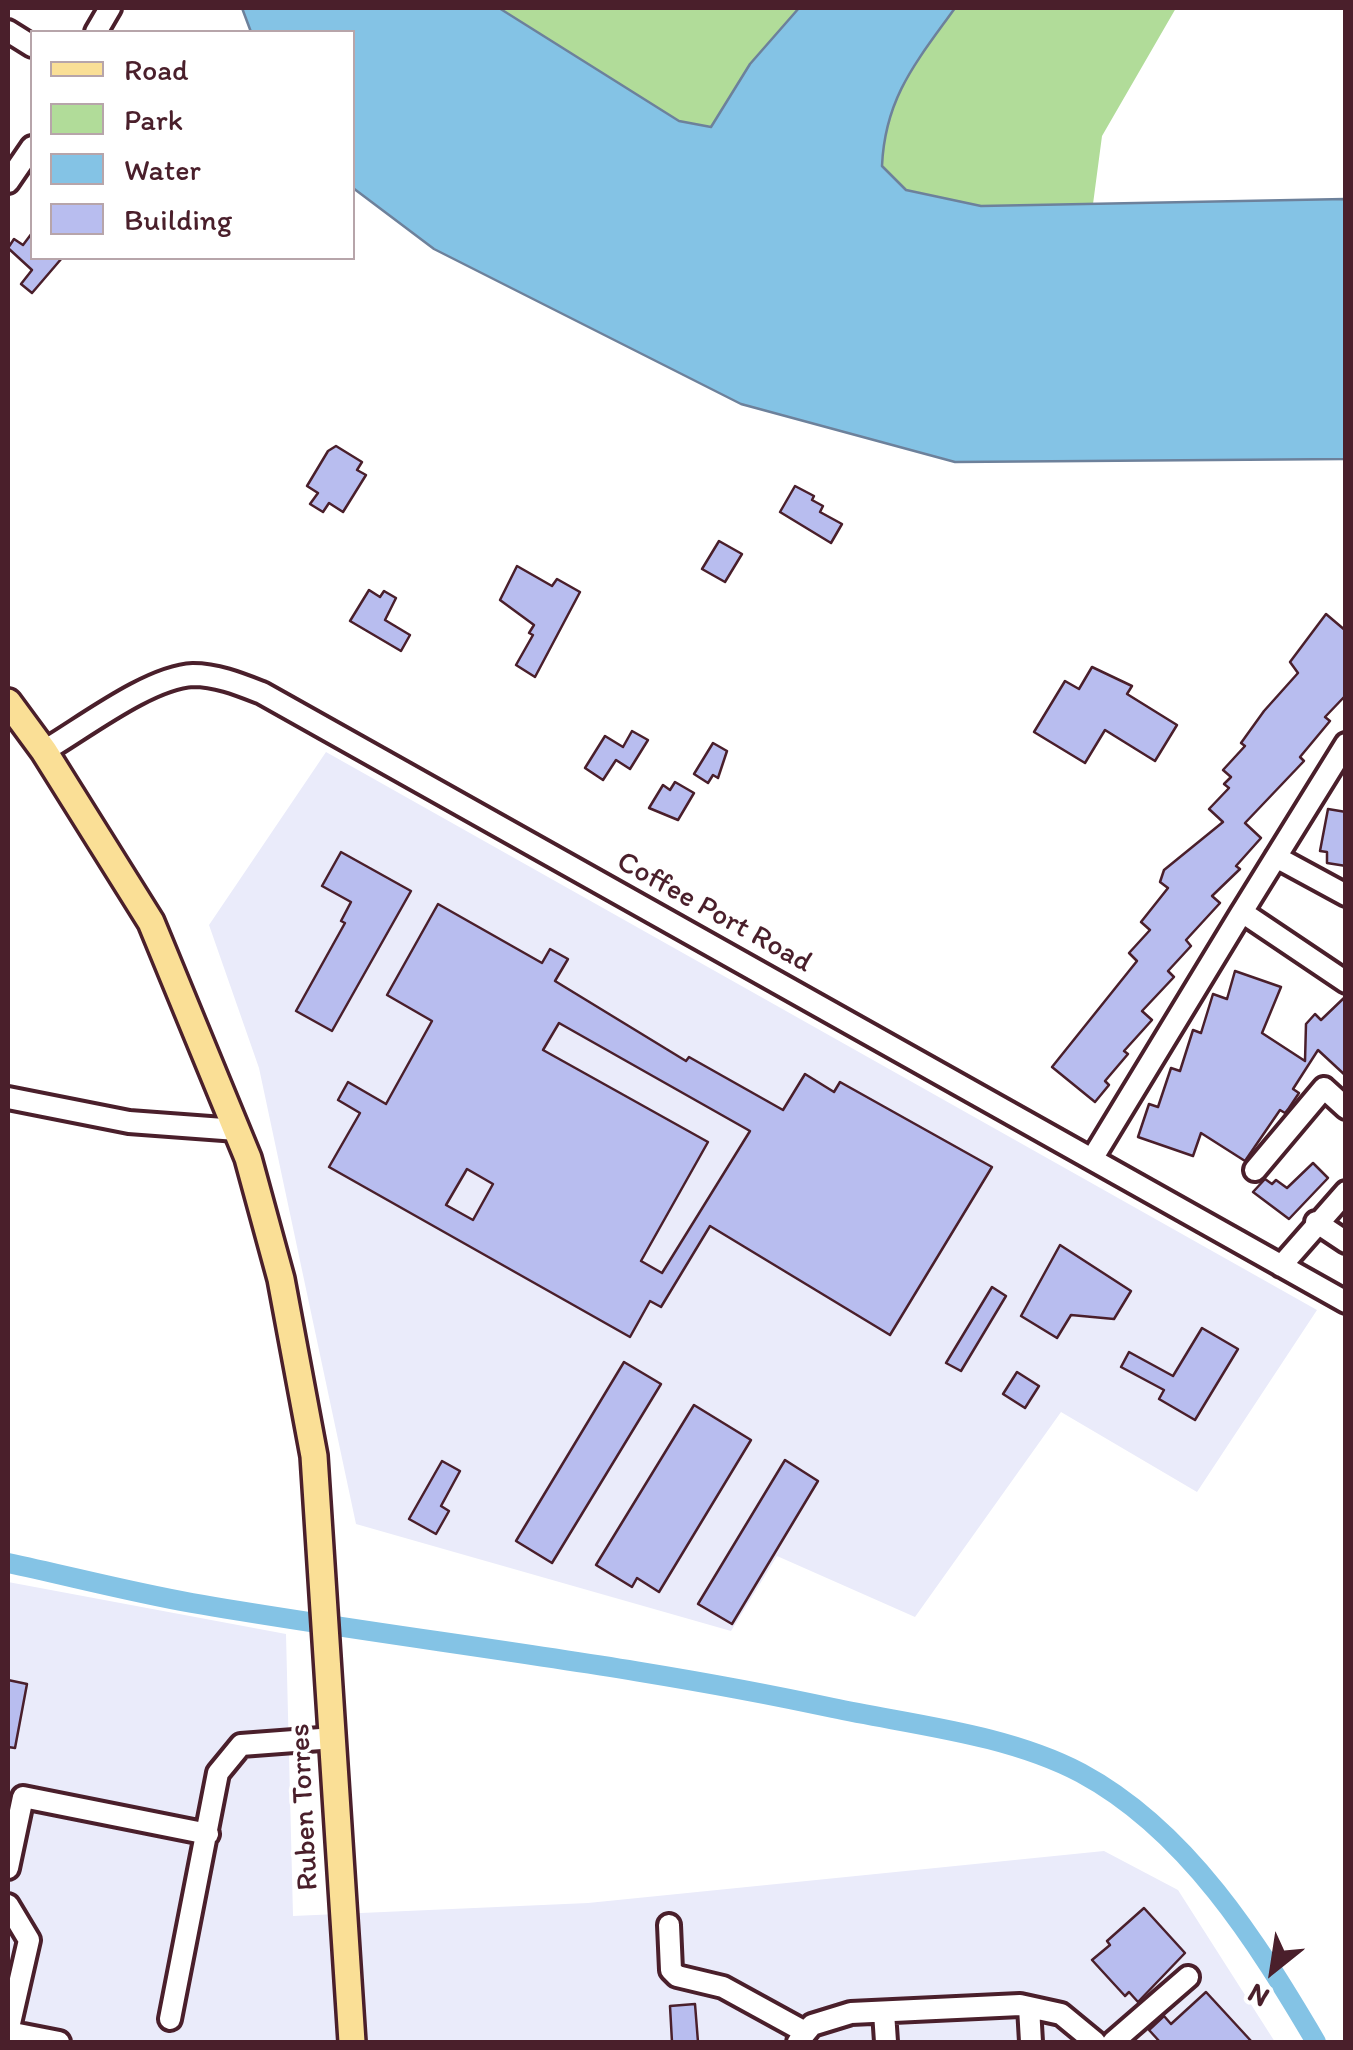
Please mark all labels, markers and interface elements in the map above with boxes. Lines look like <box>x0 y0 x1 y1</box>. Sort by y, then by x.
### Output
legend <box>30 30 355 260</box>
text: Road <box>124 51 189 88</box>
text: Park <box>124 101 183 138</box>
text: Water <box>124 151 201 188</box>
text: Building <box>124 201 232 238</box>
street label: Coffee Port Road <box>610 844 818 982</box>
street label: Ruben Torres <box>283 1722 327 1892</box>
north arrow <box>1223 1920 1323 2020</box>
text: N <box>1241 1977 1275 2015</box>

